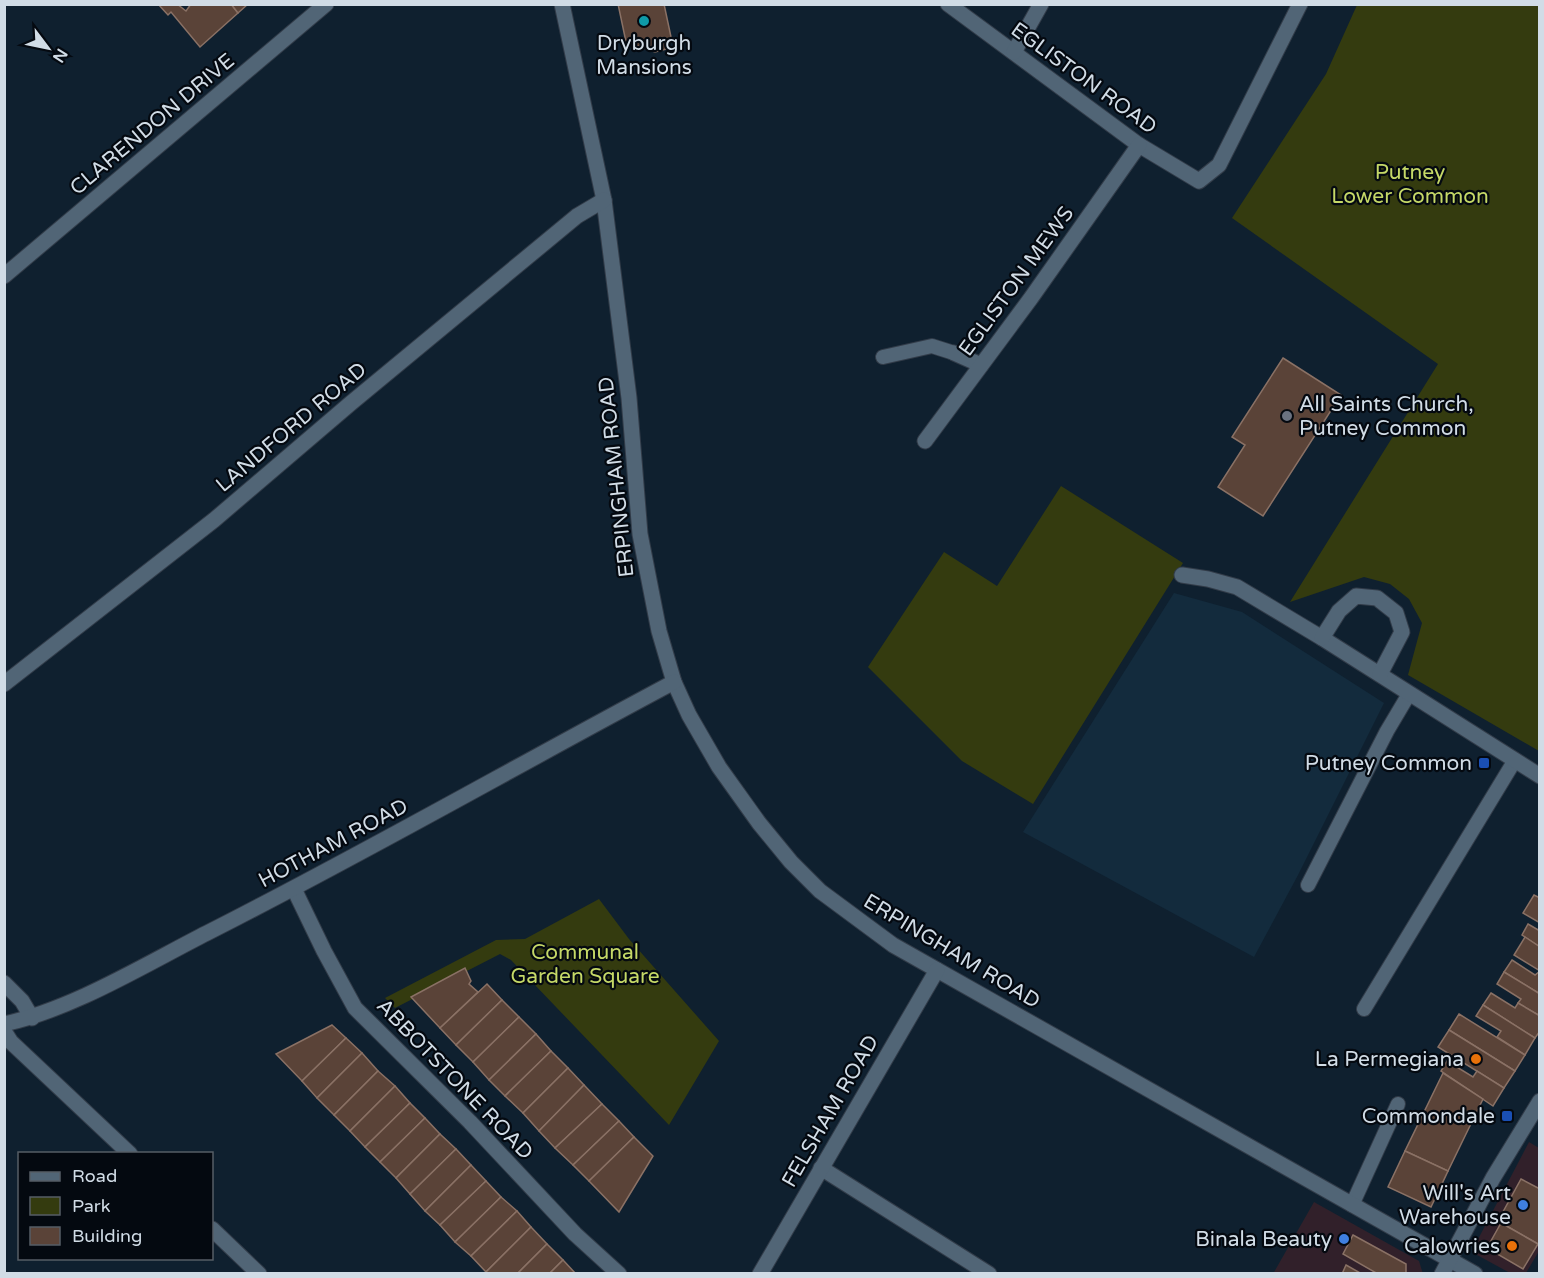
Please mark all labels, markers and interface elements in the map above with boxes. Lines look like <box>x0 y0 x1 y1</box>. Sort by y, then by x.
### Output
marker: Dryburgh Mansions <box>637 14 651 28</box>
street label: EGLISTON ROAD <box>1006 17 1162 140</box>
north arrow <box>18 18 78 78</box>
place label: Dryburgh Mansions <box>596 31 692 80</box>
text: N <box>48 45 72 66</box>
street label: CLARENDON DRIVE <box>65 48 240 200</box>
park label: Putney Lower Common <box>1331 160 1489 209</box>
street label: EGLISTON MEWS <box>954 202 1079 361</box>
street label: LANDFORD ROAD <box>211 357 372 498</box>
street label: ERPINGHAM ROAD <box>594 375 639 579</box>
place label: All Saints Church, Putney Common <box>1299 392 1474 441</box>
marker: All Saints Church, Putney Common <box>1280 409 1294 423</box>
place label: Putney Common <box>1305 751 1472 776</box>
marker: Putney Common <box>1477 756 1491 770</box>
street label: HOTHAM ROAD <box>254 794 412 893</box>
street label: ERPINGHAM ROAD <box>859 889 1045 1014</box>
park label: Communal Garden Square <box>510 940 660 989</box>
street label: ABBOTSTONE ROAD <box>371 994 538 1165</box>
street label: FELSHAM ROAD <box>777 1031 884 1192</box>
place label: La Permegiana <box>1315 1047 1464 1072</box>
marker: La Permegiana <box>1469 1052 1483 1066</box>
place label: Commondale <box>1362 1104 1495 1129</box>
marker: Commondale <box>1500 1109 1514 1123</box>
legend <box>18 1152 213 1260</box>
text: Road <box>72 1165 117 1187</box>
place label: Will's Art Warehouse <box>1399 1181 1511 1230</box>
text: Park <box>72 1195 111 1217</box>
marker: Will's Art Warehouse <box>1516 1198 1530 1212</box>
text: Building <box>72 1225 142 1247</box>
place label: Binala Beauty <box>1195 1227 1332 1252</box>
marker: Binala Beauty <box>1337 1232 1351 1246</box>
place label: Calowries <box>1404 1234 1500 1259</box>
marker: Calowries <box>1505 1239 1519 1253</box>

